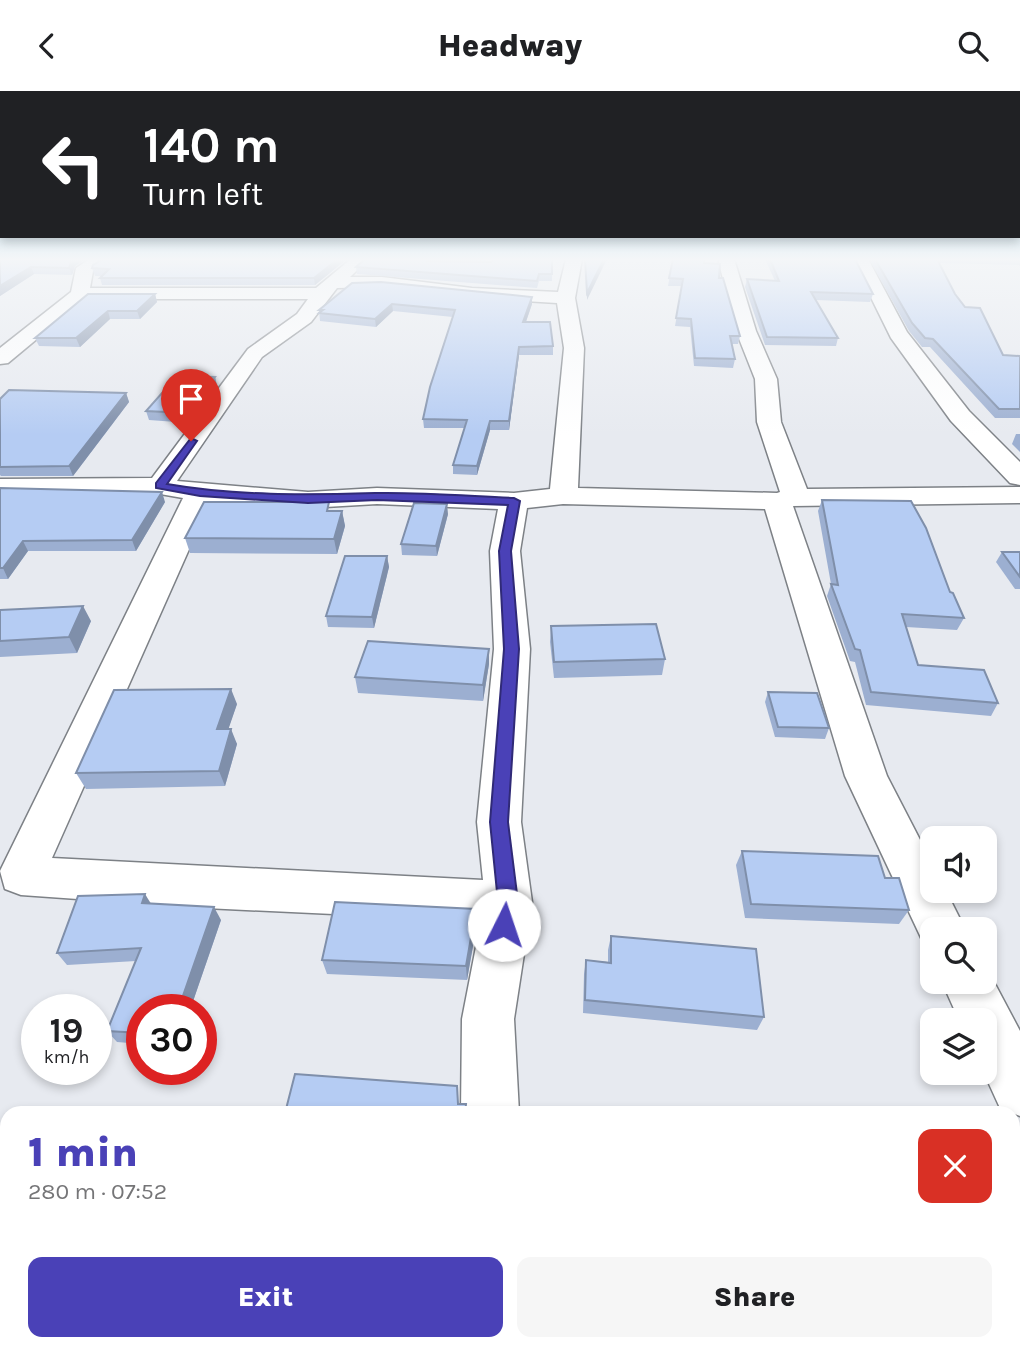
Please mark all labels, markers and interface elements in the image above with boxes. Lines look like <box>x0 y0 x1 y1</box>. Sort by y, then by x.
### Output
icon: back <box>28 27 66 65</box>
text: Headway <box>438 27 582 64</box>
icon: search <box>954 27 992 65</box>
text: 140 m <box>143 117 280 174</box>
icon: left <box>28 119 119 210</box>
text: Turn left <box>143 176 263 213</box>
pin <box>161 369 221 441</box>
icon: arrive <box>172 380 210 418</box>
map controls <box>920 826 997 1085</box>
button: sound <box>920 826 997 903</box>
position arrow <box>467 888 541 962</box>
button: search <box>920 917 997 994</box>
speed limit sign: 30 <box>126 994 217 1085</box>
button: layers <box>920 1008 997 1085</box>
text: 19 <box>50 1010 83 1051</box>
text: km/h <box>44 1046 89 1068</box>
text: 1 min <box>28 1127 138 1177</box>
button: close <box>918 1129 992 1203</box>
text: 280 m · 07:52 <box>28 1178 167 1205</box>
button: Exit <box>28 1257 503 1337</box>
button: Share <box>517 1257 992 1337</box>

